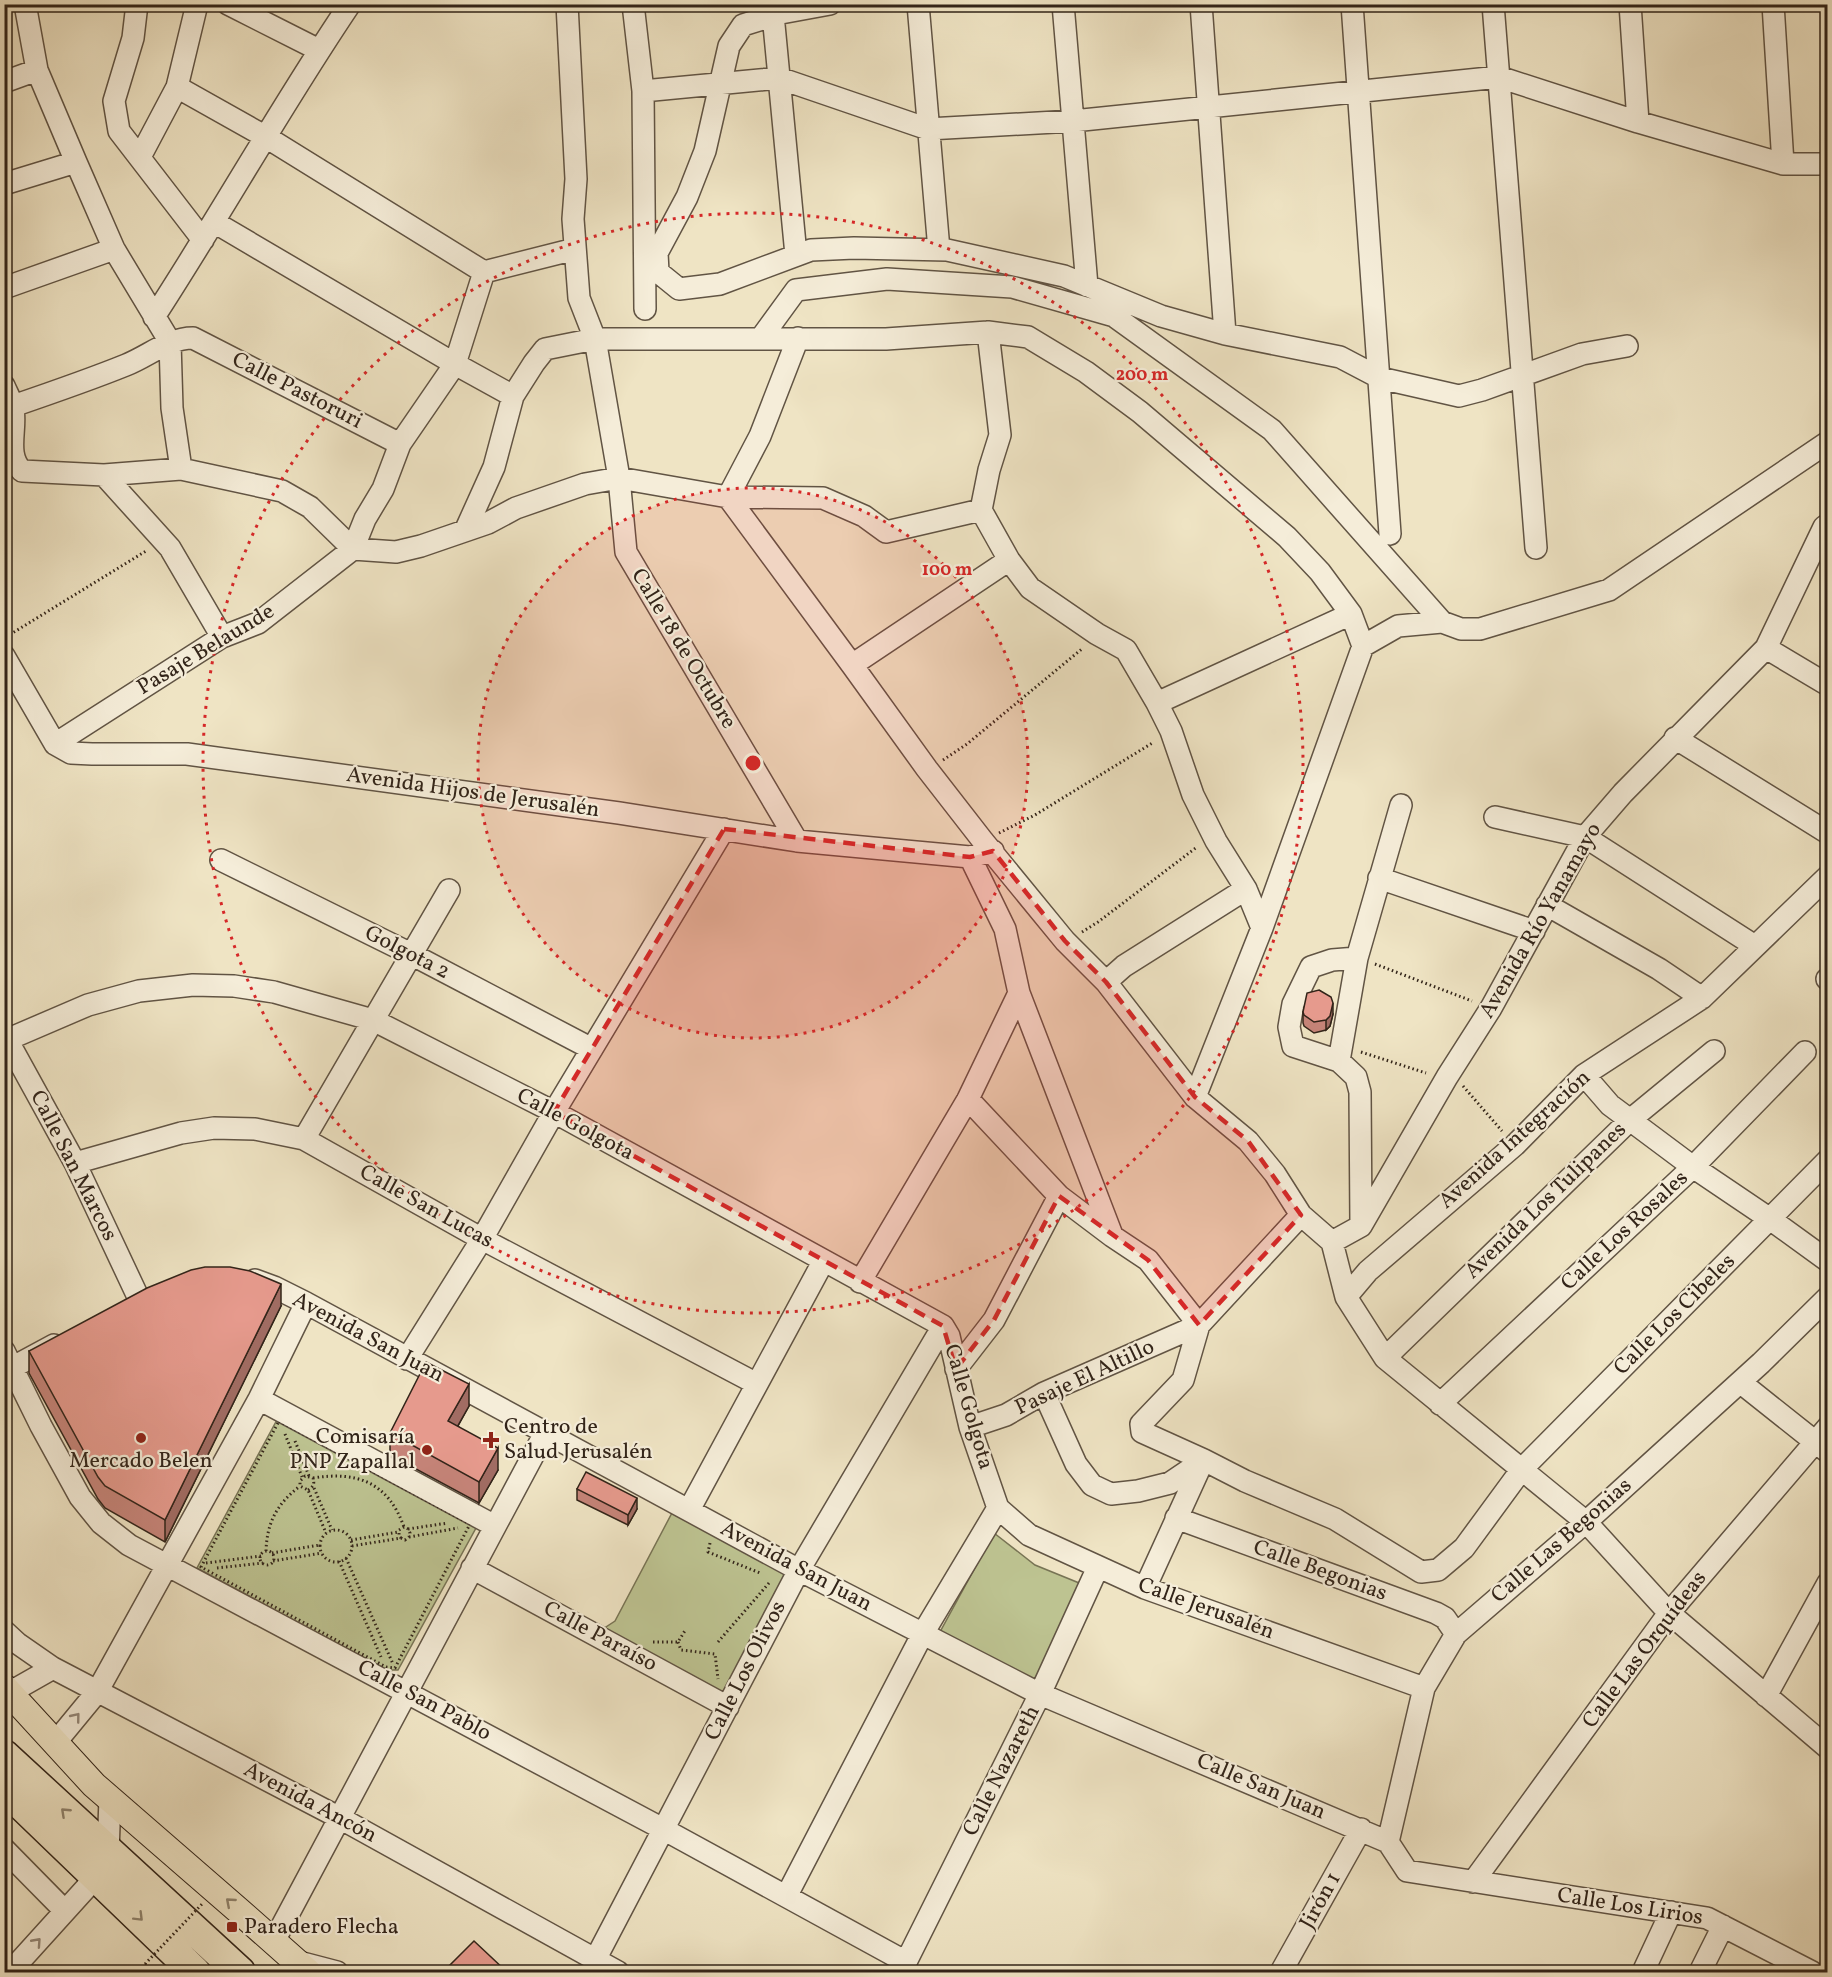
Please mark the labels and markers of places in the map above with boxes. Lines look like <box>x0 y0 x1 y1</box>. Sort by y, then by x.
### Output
centre of rings <box>743 753 763 773</box>
place label: Centro de Salud Jerusalén <box>504 1412 653 1468</box>
place label: Comisaría PNP Zapallal <box>290 1422 415 1478</box>
marker: Mercado Belen <box>134 1431 148 1445</box>
marker: Centro de Salud Jerusalén <box>482 1431 500 1449</box>
marker: Comisaría PNP Zapallal <box>420 1443 434 1457</box>
place label: Mercado Belen <box>69 1446 213 1477</box>
place label: Paradero Flecha <box>244 1912 399 1943</box>
marker: Paradero Flecha <box>225 1920 239 1934</box>

